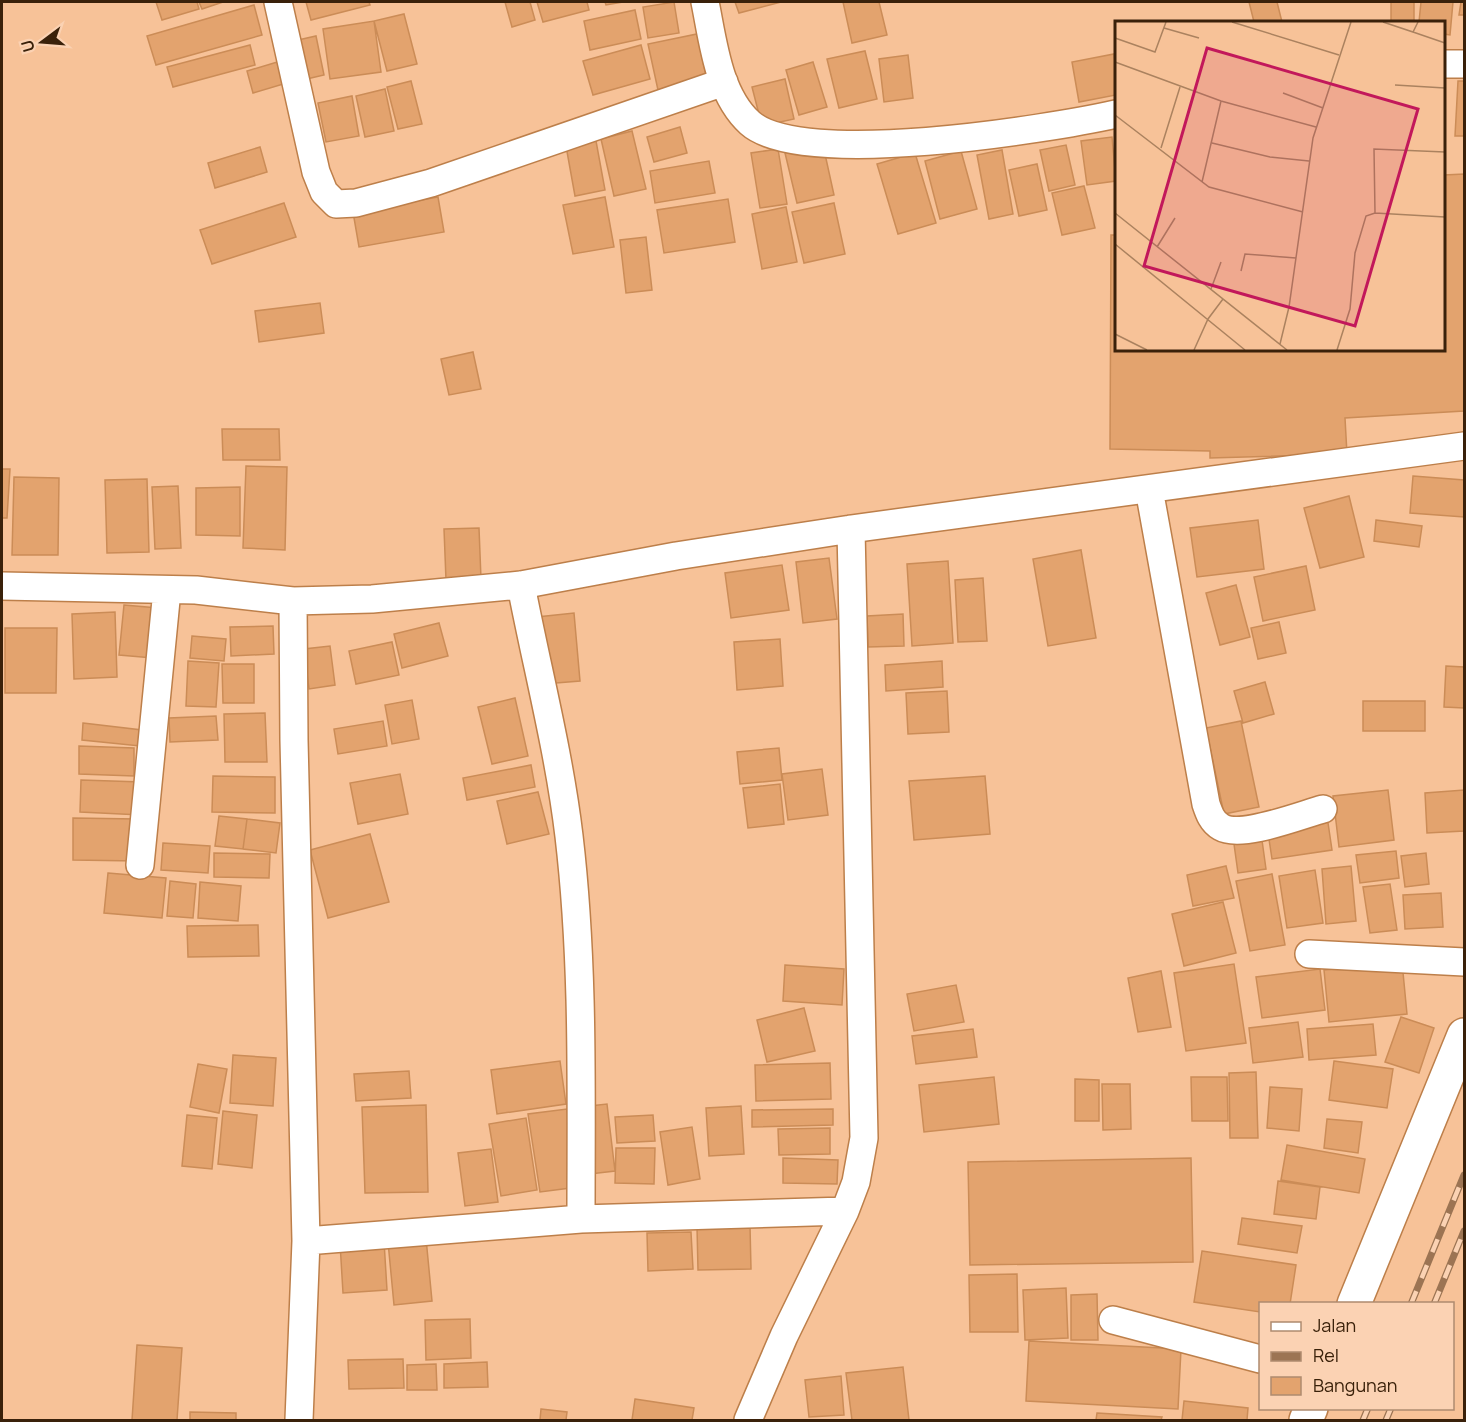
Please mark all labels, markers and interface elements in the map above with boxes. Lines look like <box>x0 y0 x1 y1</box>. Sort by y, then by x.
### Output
north arrow <box>12 12 72 72</box>
inset map <box>1115 21 1445 351</box>
text: U <box>15 38 40 55</box>
legend <box>1259 1302 1454 1410</box>
text: Jalan <box>1313 1313 1356 1337</box>
text: Rel <box>1313 1343 1339 1367</box>
text: Bangunan <box>1313 1373 1397 1397</box>

